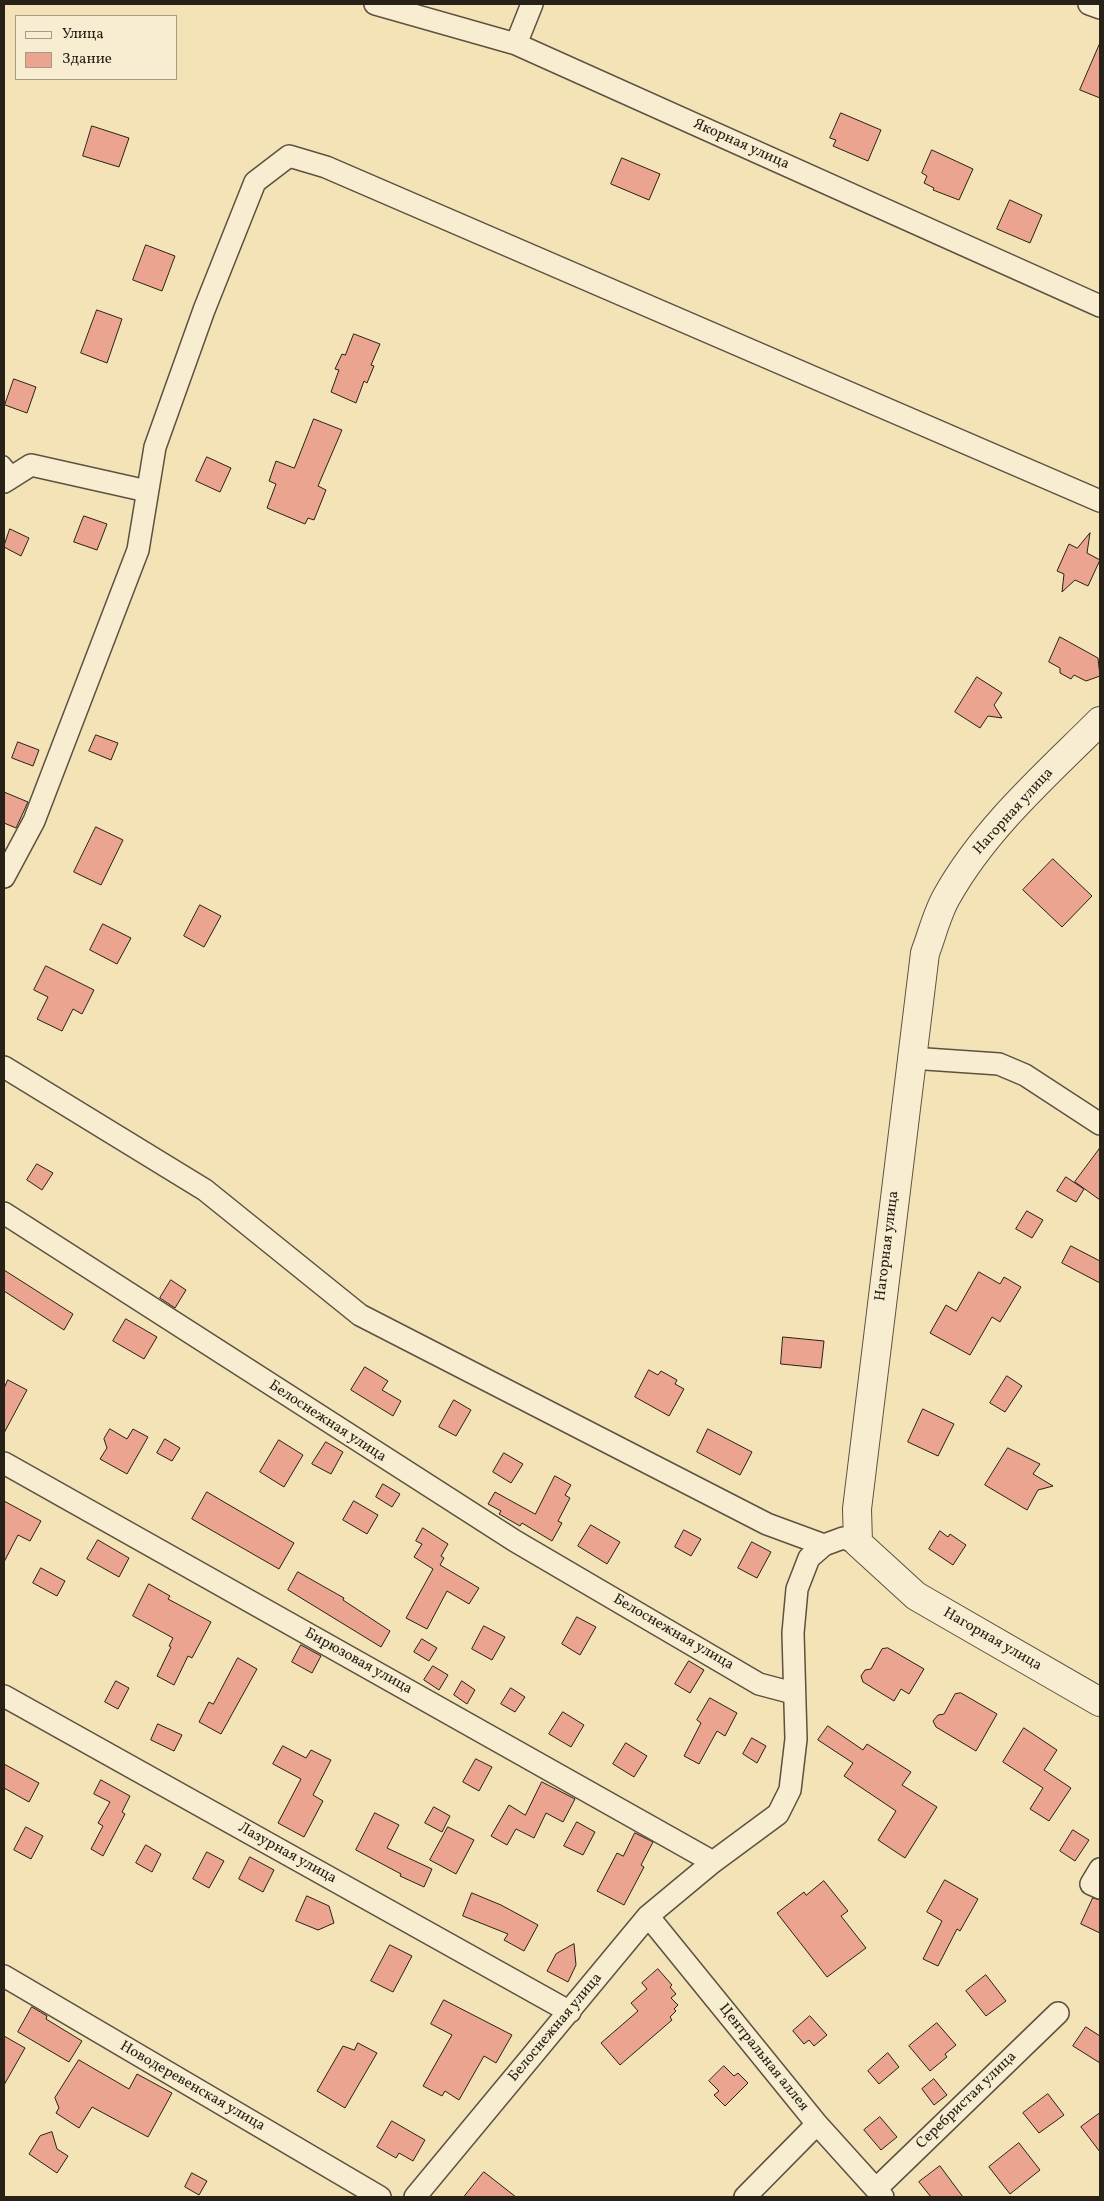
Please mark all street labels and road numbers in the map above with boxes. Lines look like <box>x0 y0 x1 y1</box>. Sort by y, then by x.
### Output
street label: Якорная улица <box>690 116 792 174</box>
street label: Нагорная улица <box>970 765 1058 859</box>
street label: Нагорная улица <box>872 1190 904 1302</box>
street label: Белоснежная улица <box>265 1377 389 1467</box>
street label: Белоснежная улица <box>609 1591 737 1675</box>
street label: Нагорная улица <box>939 1604 1045 1676</box>
street label: Бирюзовая улица <box>301 1625 415 1699</box>
street label: Лазурная улица <box>235 1820 339 1888</box>
street label: Белоснежная улица <box>505 1970 607 2086</box>
street label: Центральная аллея <box>714 2001 812 2115</box>
street label: Новодеревенская улица <box>116 2038 268 2136</box>
street label: Серебристая улица <box>913 2048 1021 2154</box>

